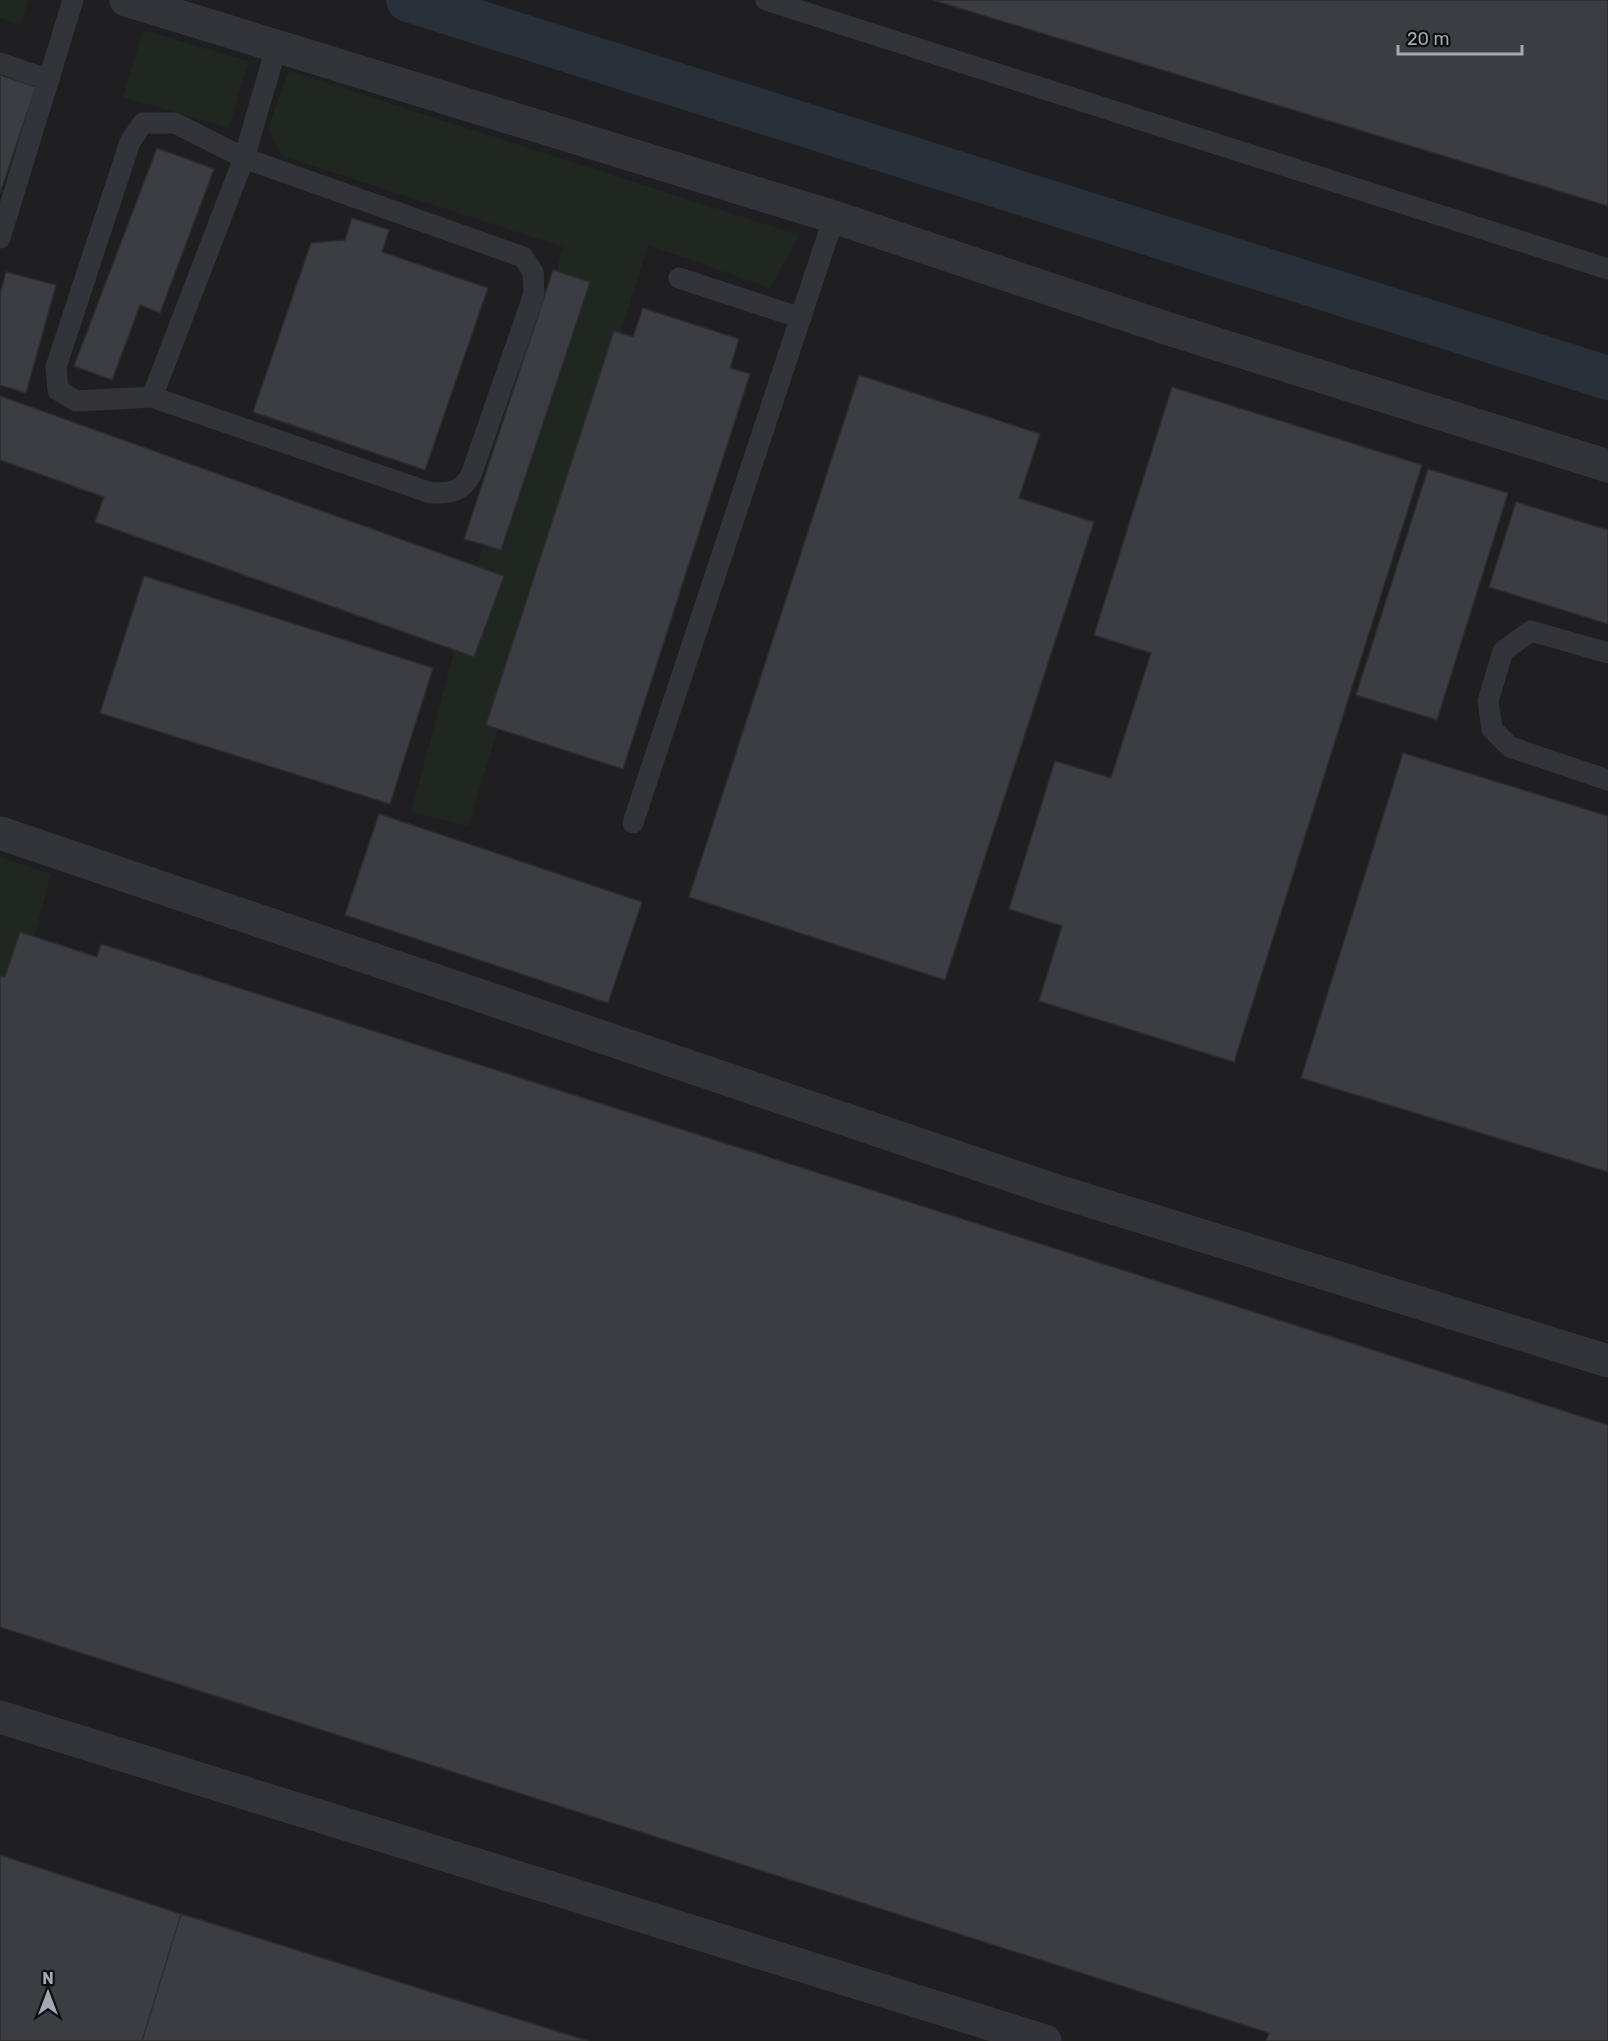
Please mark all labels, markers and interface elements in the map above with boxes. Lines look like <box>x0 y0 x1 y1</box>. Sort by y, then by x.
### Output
scale bar <box>1398 18 1522 56</box>
text: 20 m <box>1407 28 1449 50</box>
north arrow <box>18 1963 78 2023</box>
text: N <box>42 1969 54 1988</box>

